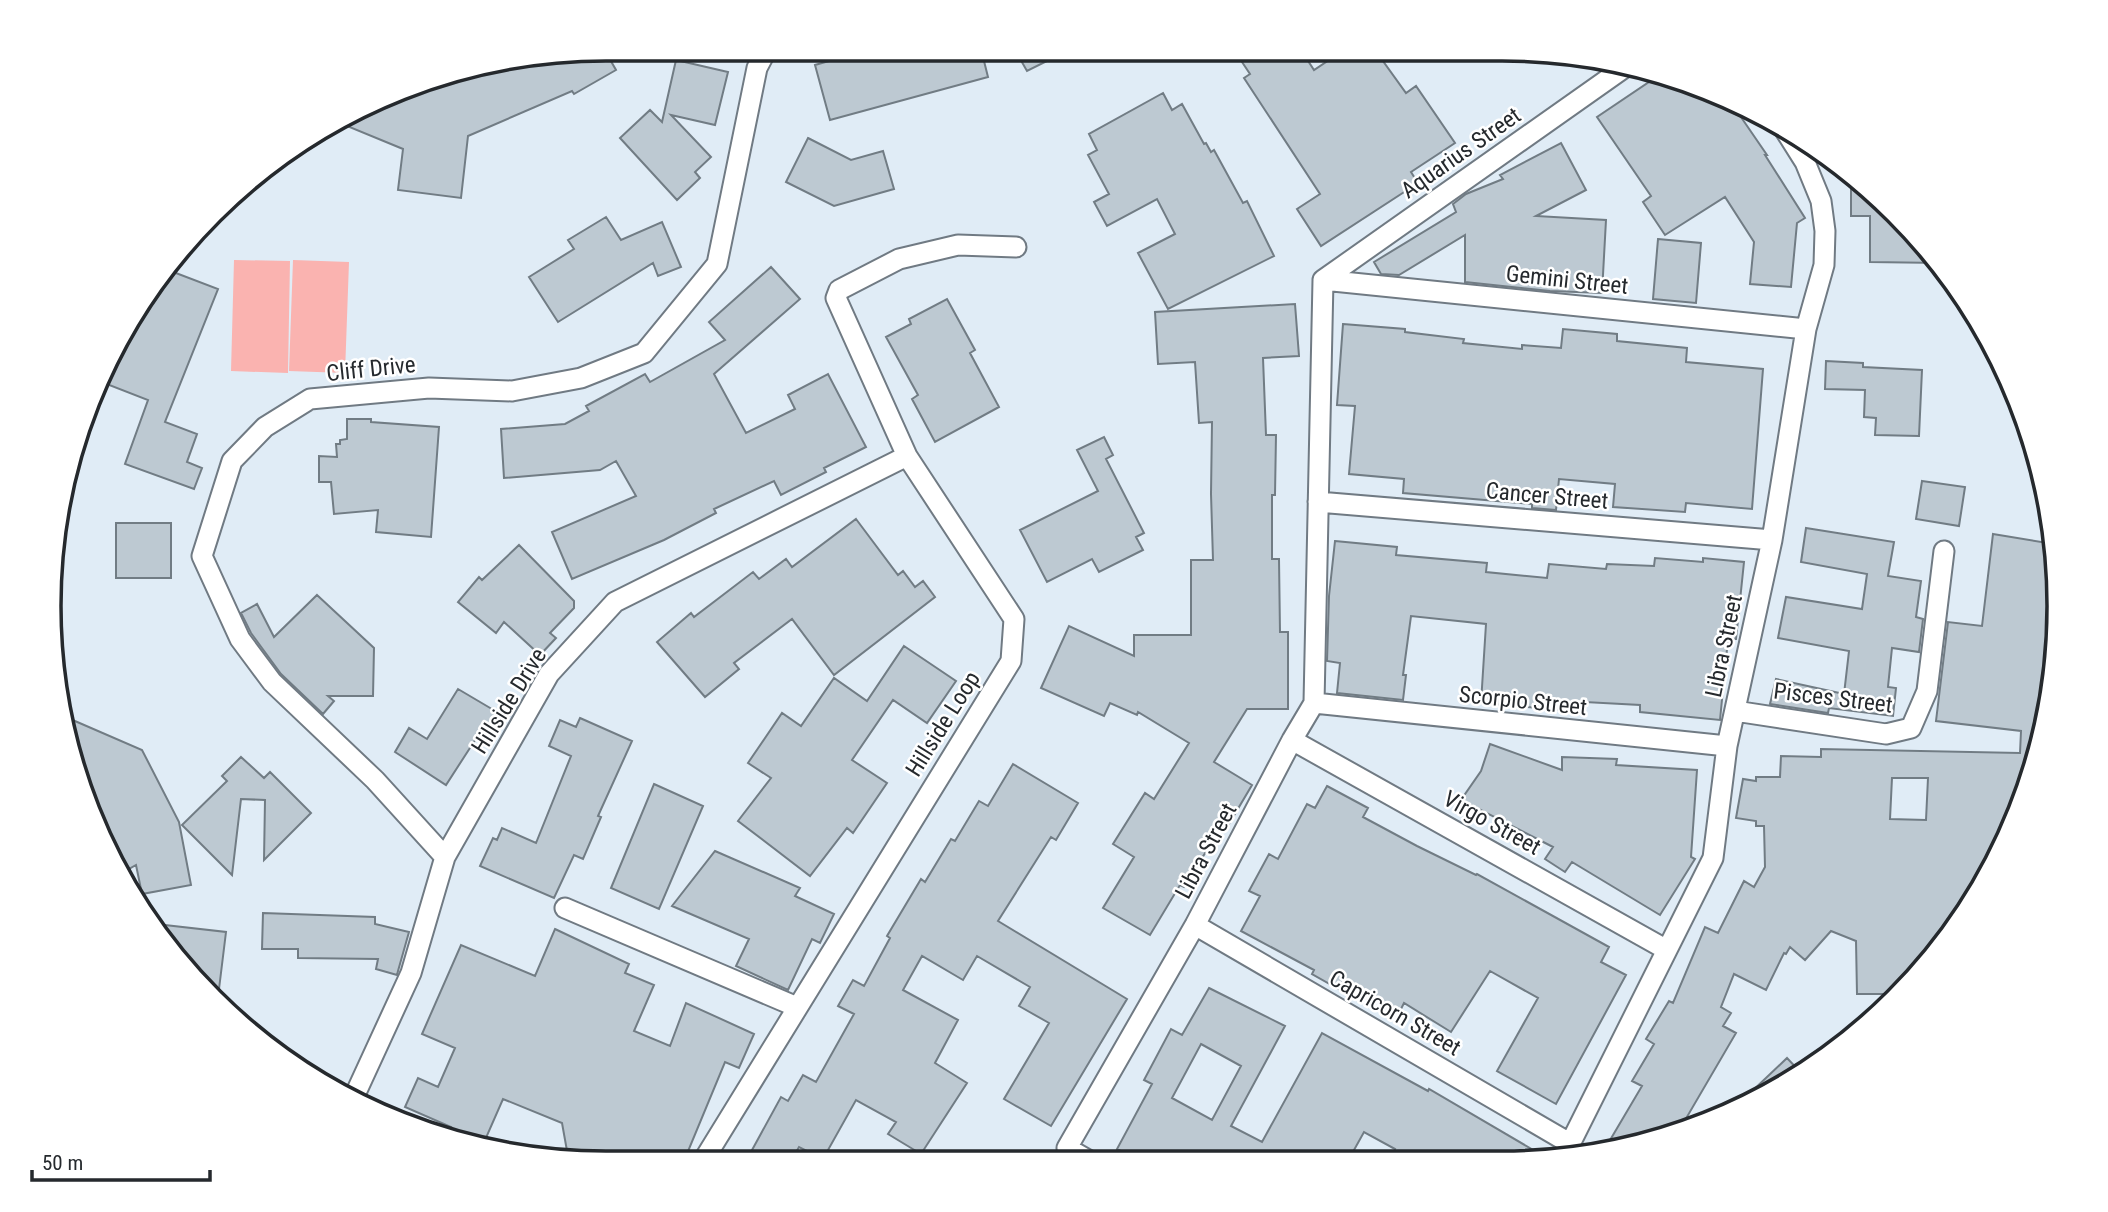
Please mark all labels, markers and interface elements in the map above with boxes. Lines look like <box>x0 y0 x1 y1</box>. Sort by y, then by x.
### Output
street label: Aquarius Street <box>1396 102 1526 204</box>
street label: Gemini Street <box>1505 260 1629 300</box>
street label: Cliff Drive <box>325 351 417 387</box>
street label: Cancer Street <box>1485 477 1609 515</box>
street label: Libra Street <box>1700 592 1748 700</box>
street label: Hillside Drive <box>466 643 552 759</box>
street label: Hillside Loop <box>900 667 986 781</box>
street label: Pisces Street <box>1772 677 1894 719</box>
street label: Scorpio Street <box>1458 681 1588 721</box>
street label: Virgo Street <box>1439 785 1545 861</box>
street label: Libra Street <box>1170 799 1242 903</box>
street label: Capricorn Street <box>1325 965 1465 1061</box>
scale bar <box>32 1138 210 1182</box>
text: 50 m <box>42 1151 83 1175</box>

